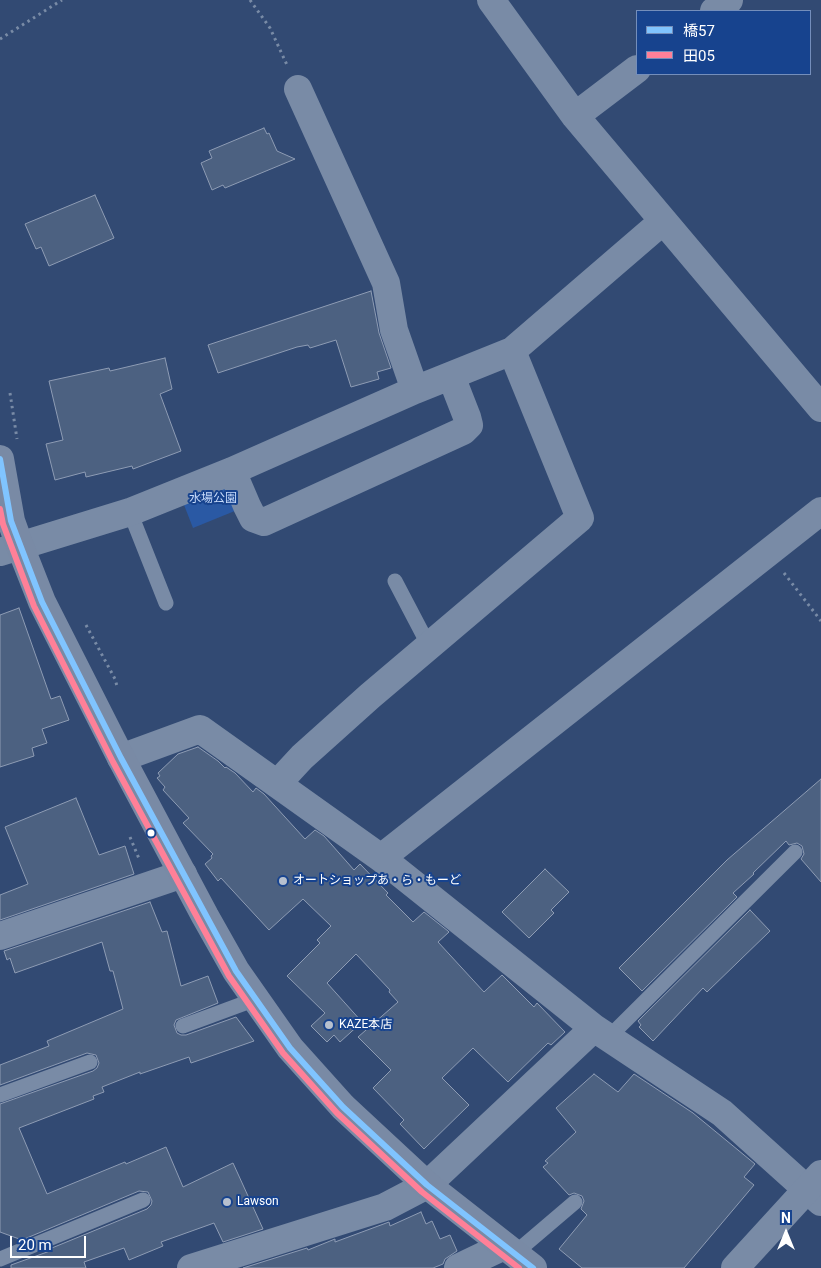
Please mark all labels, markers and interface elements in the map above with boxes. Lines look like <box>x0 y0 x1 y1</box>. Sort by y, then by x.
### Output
legend <box>636 10 811 75</box>
text: 橋57 <box>683 22 715 40</box>
text: 田05 <box>683 47 715 65</box>
park label: 水場公園 <box>189 492 237 506</box>
unlabelled marker <box>146 828 156 838</box>
place label: オートショップあ・ら・もーど <box>293 874 461 888</box>
marker: オートショップあ・ら・もーど <box>277 875 289 887</box>
place label: KAZE本店 <box>339 1018 392 1032</box>
marker: KAZE本店 <box>323 1019 335 1031</box>
place label: Lawson <box>237 1195 279 1209</box>
marker: Lawson <box>221 1196 233 1208</box>
north arrow <box>761 1208 811 1258</box>
text: N <box>781 1210 791 1226</box>
scale bar <box>12 1226 89 1258</box>
text: 20 m <box>18 1236 52 1254</box>

